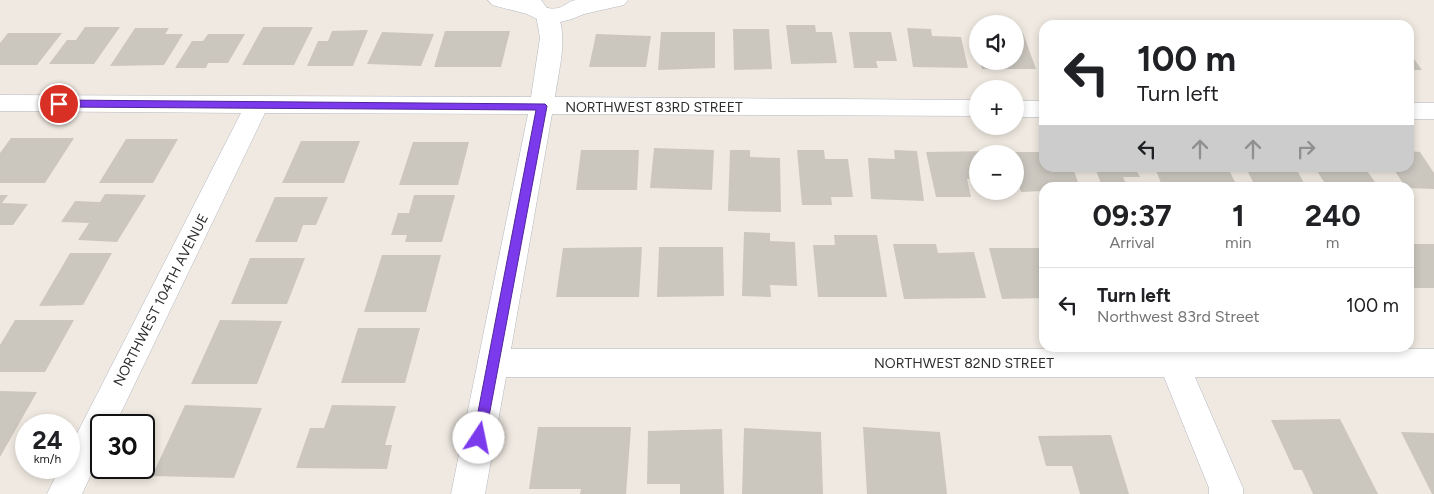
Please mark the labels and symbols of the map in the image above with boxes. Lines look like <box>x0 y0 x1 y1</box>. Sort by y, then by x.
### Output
pin <box>38 83 80 125</box>
street label: NORTHWEST 83RD STREET <box>565 99 743 116</box>
street label: NORTHWEST 104TH AVENUE <box>110 211 212 389</box>
street label: NORTHWEST 82ND STREET <box>874 355 1054 372</box>
position arrow <box>452 411 504 463</box>
speed limit sign: 30 <box>90 414 155 479</box>

